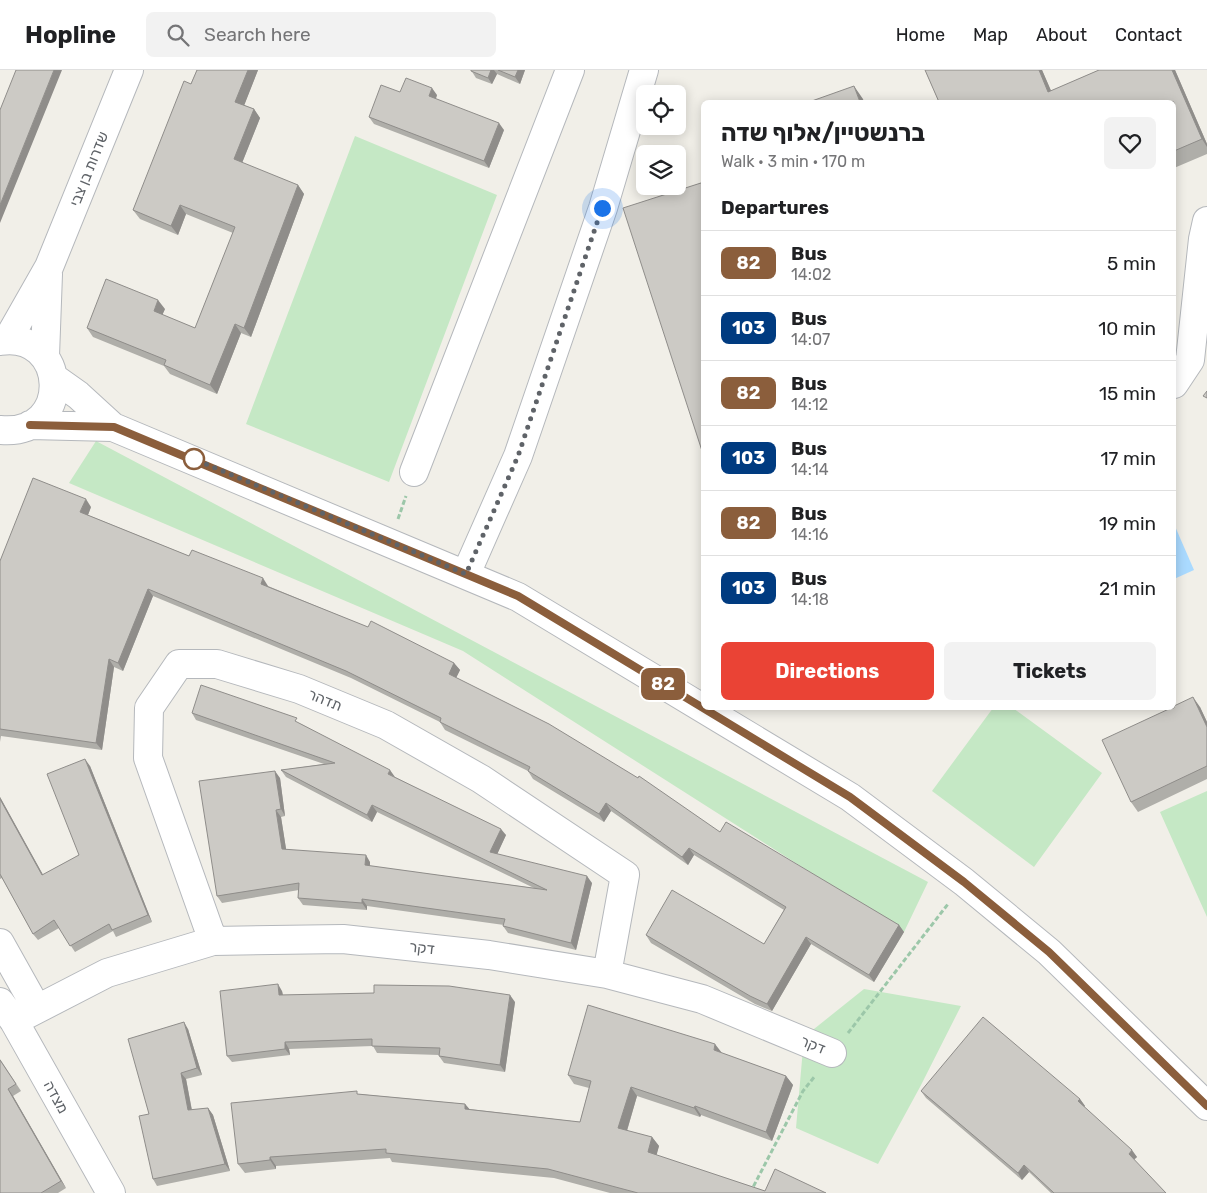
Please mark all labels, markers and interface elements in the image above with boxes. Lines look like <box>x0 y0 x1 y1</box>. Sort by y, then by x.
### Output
search box <box>146 12 496 57</box>
text: Hopline <box>25 21 116 49</box>
icon: search <box>164 21 192 49</box>
text: Search here <box>204 23 311 46</box>
text: Home <box>896 24 945 46</box>
text: Map <box>973 24 1008 46</box>
text: About <box>1036 24 1087 46</box>
text: Contact <box>1115 24 1182 46</box>
map controls <box>636 85 686 195</box>
button: locate <box>636 85 686 135</box>
button: heart <box>1104 117 1156 169</box>
text: ברנשטיין/אלוף שדה <box>721 119 925 147</box>
street label: שדרות בן צבי <box>66 129 112 209</box>
button: layers <box>636 145 686 195</box>
text: Walk · 3 min · 170 m <box>721 152 865 171</box>
your location <box>590 196 615 221</box>
text: Departures <box>721 196 829 219</box>
text: Bus <box>791 242 827 265</box>
text: 82 <box>737 252 760 274</box>
text: 5 min <box>1107 252 1156 275</box>
text: 14:02 <box>791 265 831 284</box>
text: Bus <box>791 307 827 330</box>
text: 103 <box>732 317 765 339</box>
text: 10 min <box>1098 317 1156 340</box>
text: 14:07 <box>791 330 830 349</box>
text: Bus <box>791 372 827 395</box>
text: 82 <box>737 382 760 404</box>
text: 15 min <box>1099 382 1156 405</box>
text: 14:12 <box>791 395 828 414</box>
text: Bus <box>791 437 827 460</box>
text: 103 <box>732 447 765 469</box>
text: 17 min <box>1100 447 1156 470</box>
unlabelled marker <box>183 448 205 470</box>
text: 14:14 <box>791 460 829 479</box>
text: Bus <box>791 502 827 525</box>
text: 82 <box>737 512 760 534</box>
text: 19 min <box>1099 512 1156 535</box>
text: 14:16 <box>791 525 828 544</box>
text: Bus <box>791 567 827 590</box>
text: 103 <box>732 577 765 599</box>
text: 21 min <box>1099 577 1156 600</box>
text: 14:18 <box>791 590 829 609</box>
button: Directions <box>721 642 934 700</box>
button: Tickets <box>944 642 1156 700</box>
line badge: 82 <box>640 668 686 700</box>
text: 82 <box>651 673 675 695</box>
street label: תדהר <box>305 685 345 715</box>
street label: דקר <box>408 938 436 958</box>
street label: דקר <box>798 1032 828 1058</box>
street label: מצדה <box>40 1077 72 1117</box>

